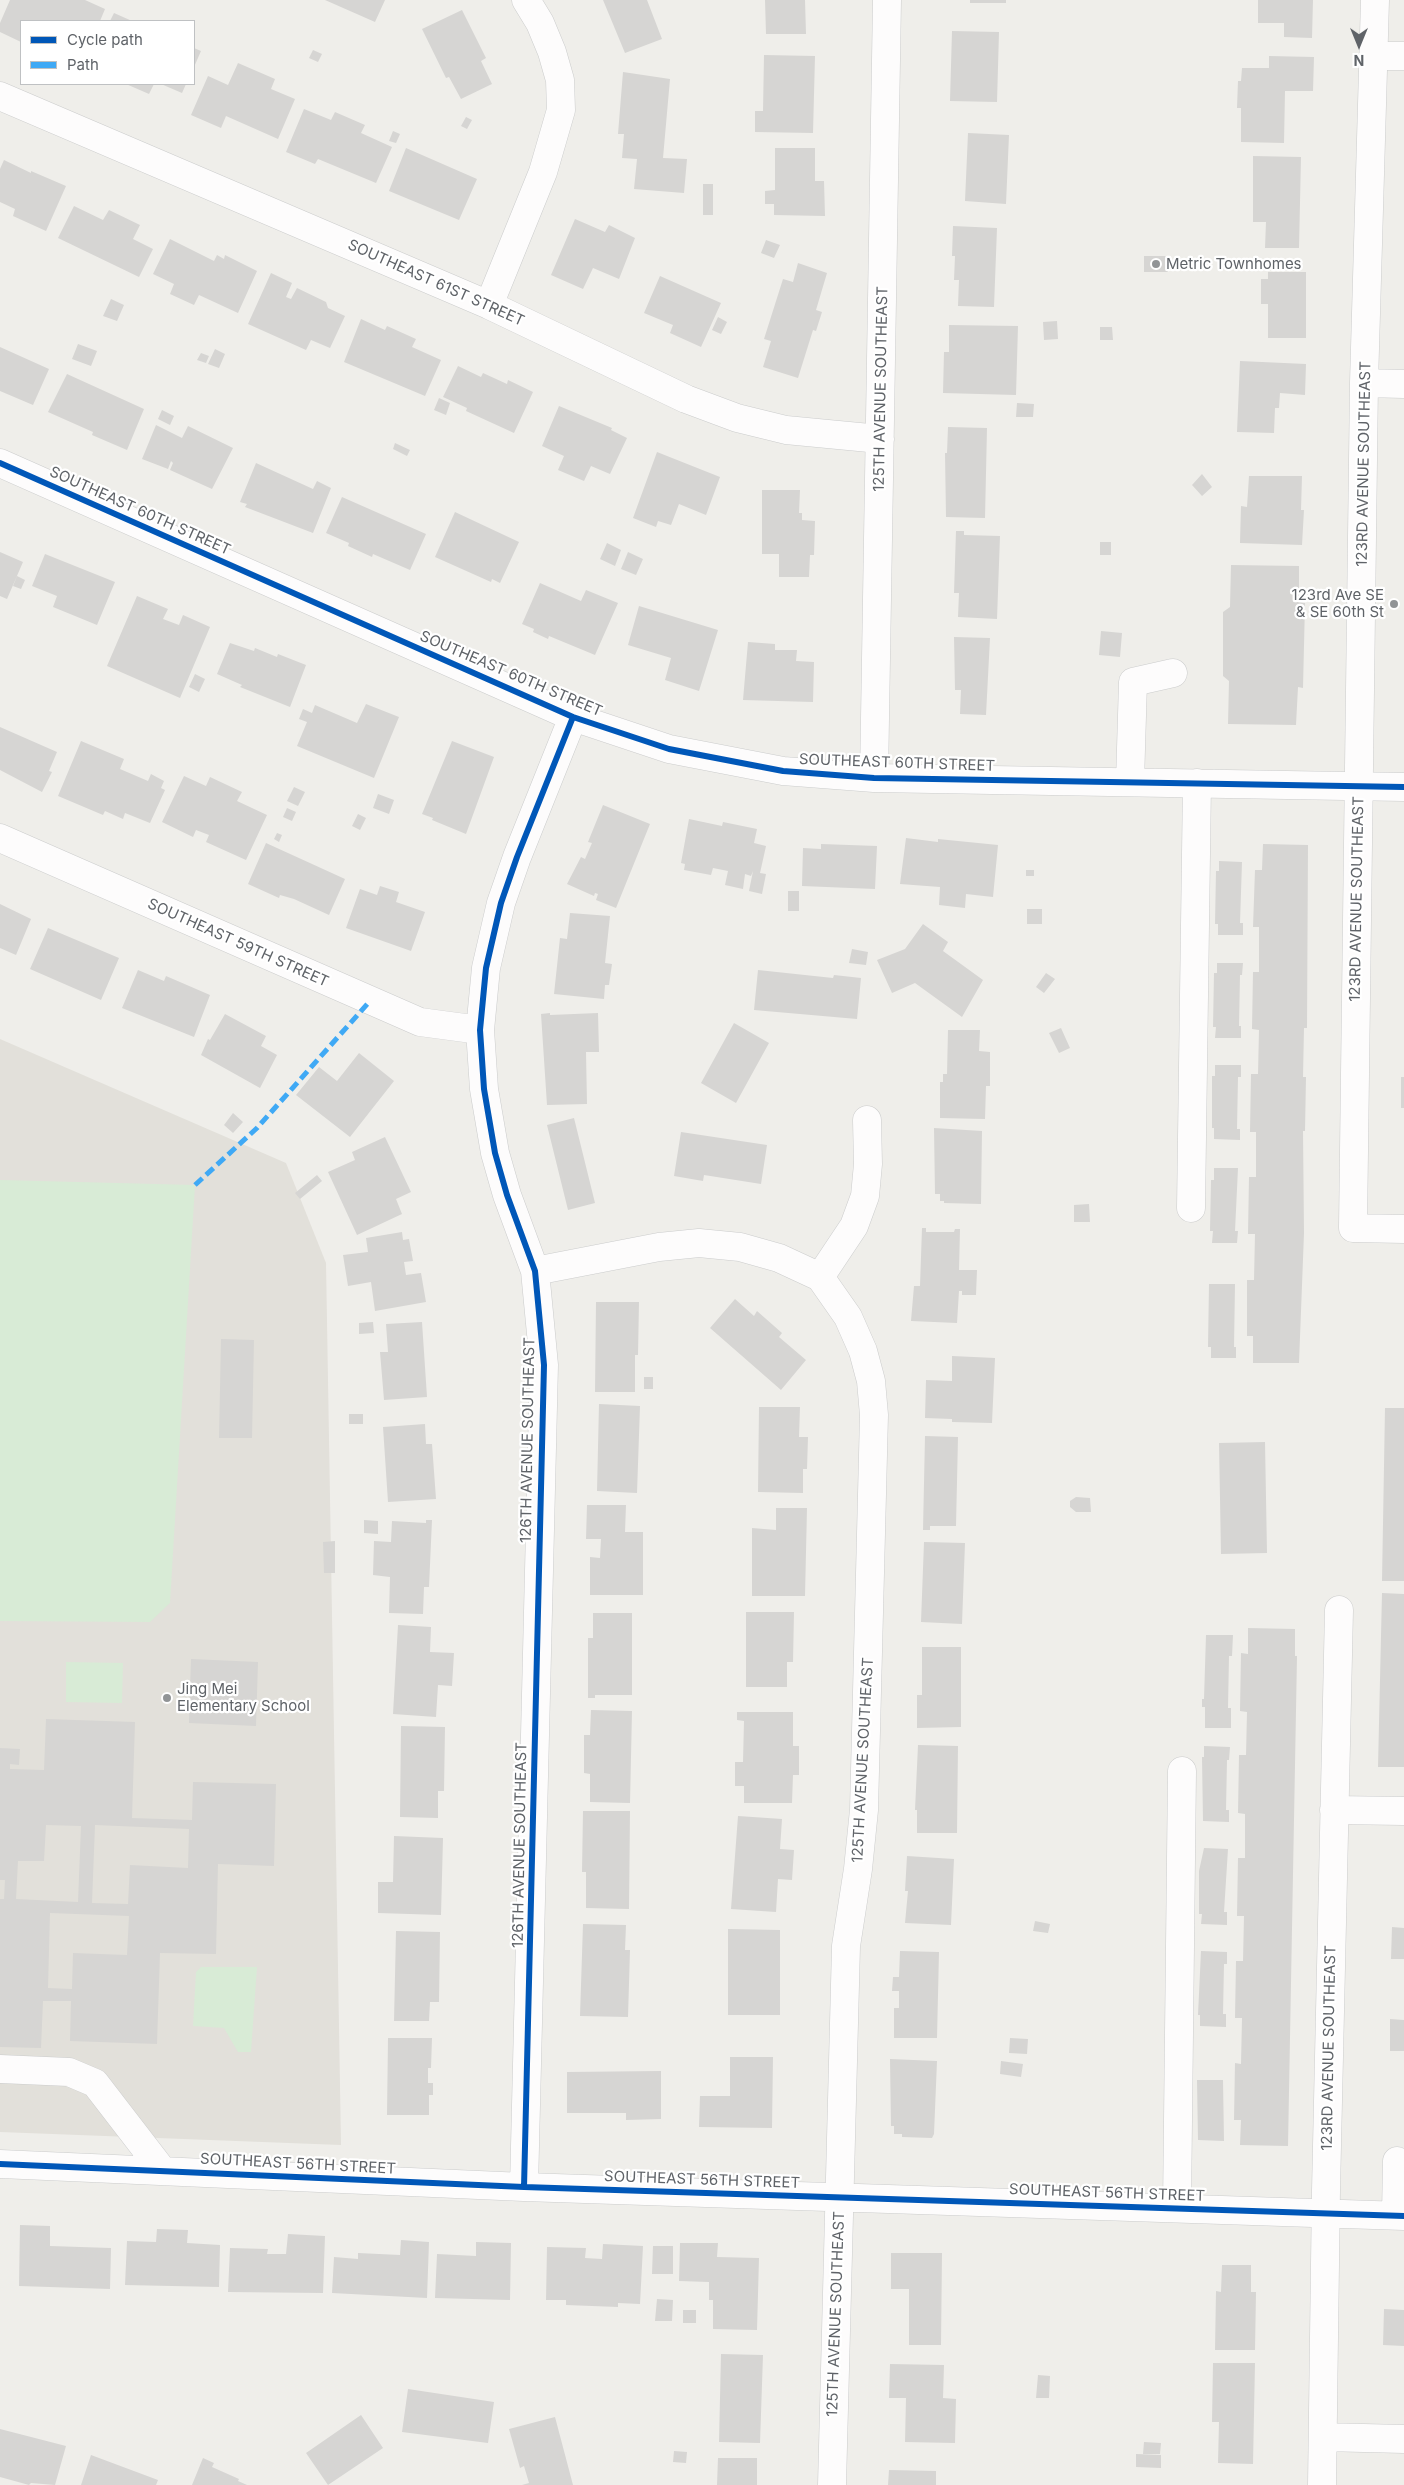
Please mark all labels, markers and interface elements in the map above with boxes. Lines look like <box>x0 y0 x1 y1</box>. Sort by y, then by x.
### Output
legend <box>20 20 195 85</box>
north arrow <box>1334 20 1384 70</box>
text: Cycle path <box>67 30 143 49</box>
text: N <box>1354 52 1364 69</box>
text: Path <box>67 55 99 74</box>
street label: SOUTHEAST 61ST STREET <box>345 236 527 330</box>
place label: Metric Townhomes <box>1166 255 1302 273</box>
marker: Metric Townhomes <box>1150 258 1162 270</box>
street label: 125TH AVENUE SOUTHEAST <box>870 286 892 492</box>
street label: 123RD AVENUE SOUTHEAST <box>1353 361 1375 567</box>
street label: SOUTHEAST 60TH STREET <box>47 463 233 559</box>
place label: 123rd Ave SE & SE 60th St <box>1292 586 1384 621</box>
marker: 123rd Ave SE & SE 60th St <box>1388 598 1400 610</box>
street label: SOUTHEAST 60TH STREET <box>417 627 605 721</box>
street label: SOUTHEAST 60TH STREET <box>799 751 995 775</box>
street label: 123RD AVENUE SOUTHEAST <box>1346 796 1368 1002</box>
street label: SOUTHEAST 59TH STREET <box>145 895 331 991</box>
street label: 126TH AVENUE SOUTHEAST <box>517 1337 539 1543</box>
street label: 125TH AVENUE SOUTHEAST <box>849 1657 877 1863</box>
place label: Jing Mei Elementary School <box>177 1680 310 1715</box>
marker: Jing Mei Elementary School <box>161 1692 173 1704</box>
street label: 126TH AVENUE SOUTHEAST <box>509 1742 531 1948</box>
street label: 123RD AVENUE SOUTHEAST <box>1318 1945 1340 2151</box>
street label: SOUTHEAST 56TH STREET <box>200 2150 396 2178</box>
street label: SOUTHEAST 56TH STREET <box>604 2168 800 2192</box>
street label: SOUTHEAST 56TH STREET <box>1009 2181 1205 2205</box>
street label: 125TH AVENUE SOUTHEAST <box>823 2211 849 2417</box>

